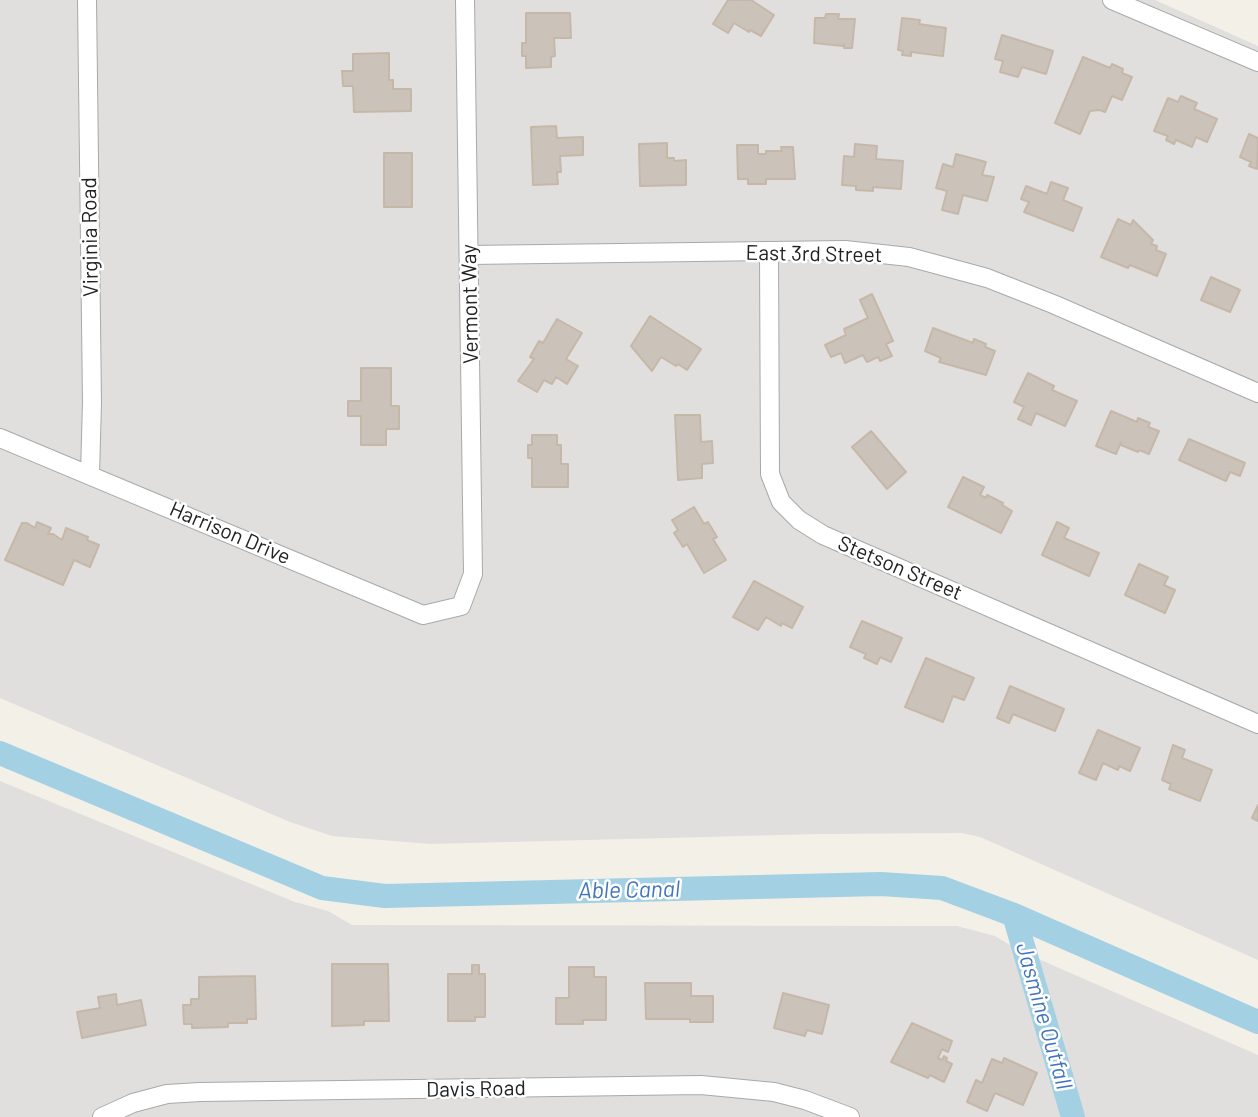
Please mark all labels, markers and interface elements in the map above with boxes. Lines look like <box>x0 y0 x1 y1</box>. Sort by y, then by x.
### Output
street label: Virginia Road <box>76 177 104 297</box>
street label: East 3rd Street <box>745 240 883 268</box>
street label: Vermont Way <box>456 244 484 364</box>
street label: Harrison Drive <box>166 496 294 570</box>
street label: Stetson Street <box>834 530 966 606</box>
water label: Able Canal <box>578 875 680 905</box>
water label: Jasmine Outfall <box>1010 939 1078 1093</box>
street label: Davis Road <box>426 1076 526 1102</box>

